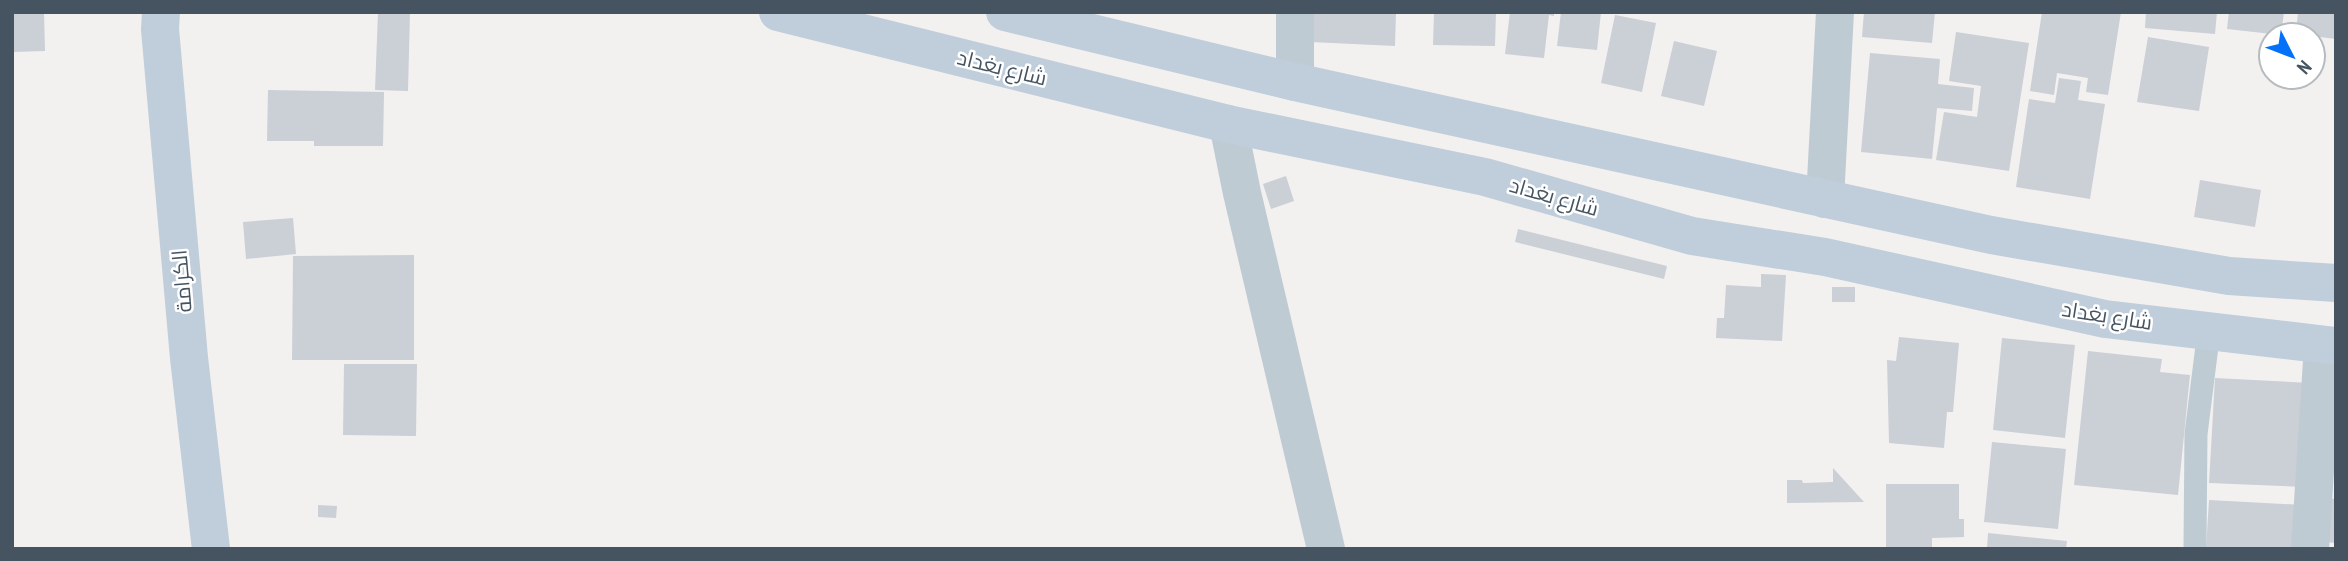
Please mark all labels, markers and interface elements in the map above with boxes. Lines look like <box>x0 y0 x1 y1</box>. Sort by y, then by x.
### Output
north arrow <box>2257 21 2327 91</box>
street label: شارع بغداد <box>954 43 1050 93</box>
text: N <box>2292 56 2317 79</box>
street label: شارع بغداد <box>1506 171 1602 223</box>
street label: الكرامة <box>165 249 198 314</box>
street label: شارع بغداد <box>2060 295 2154 337</box>

